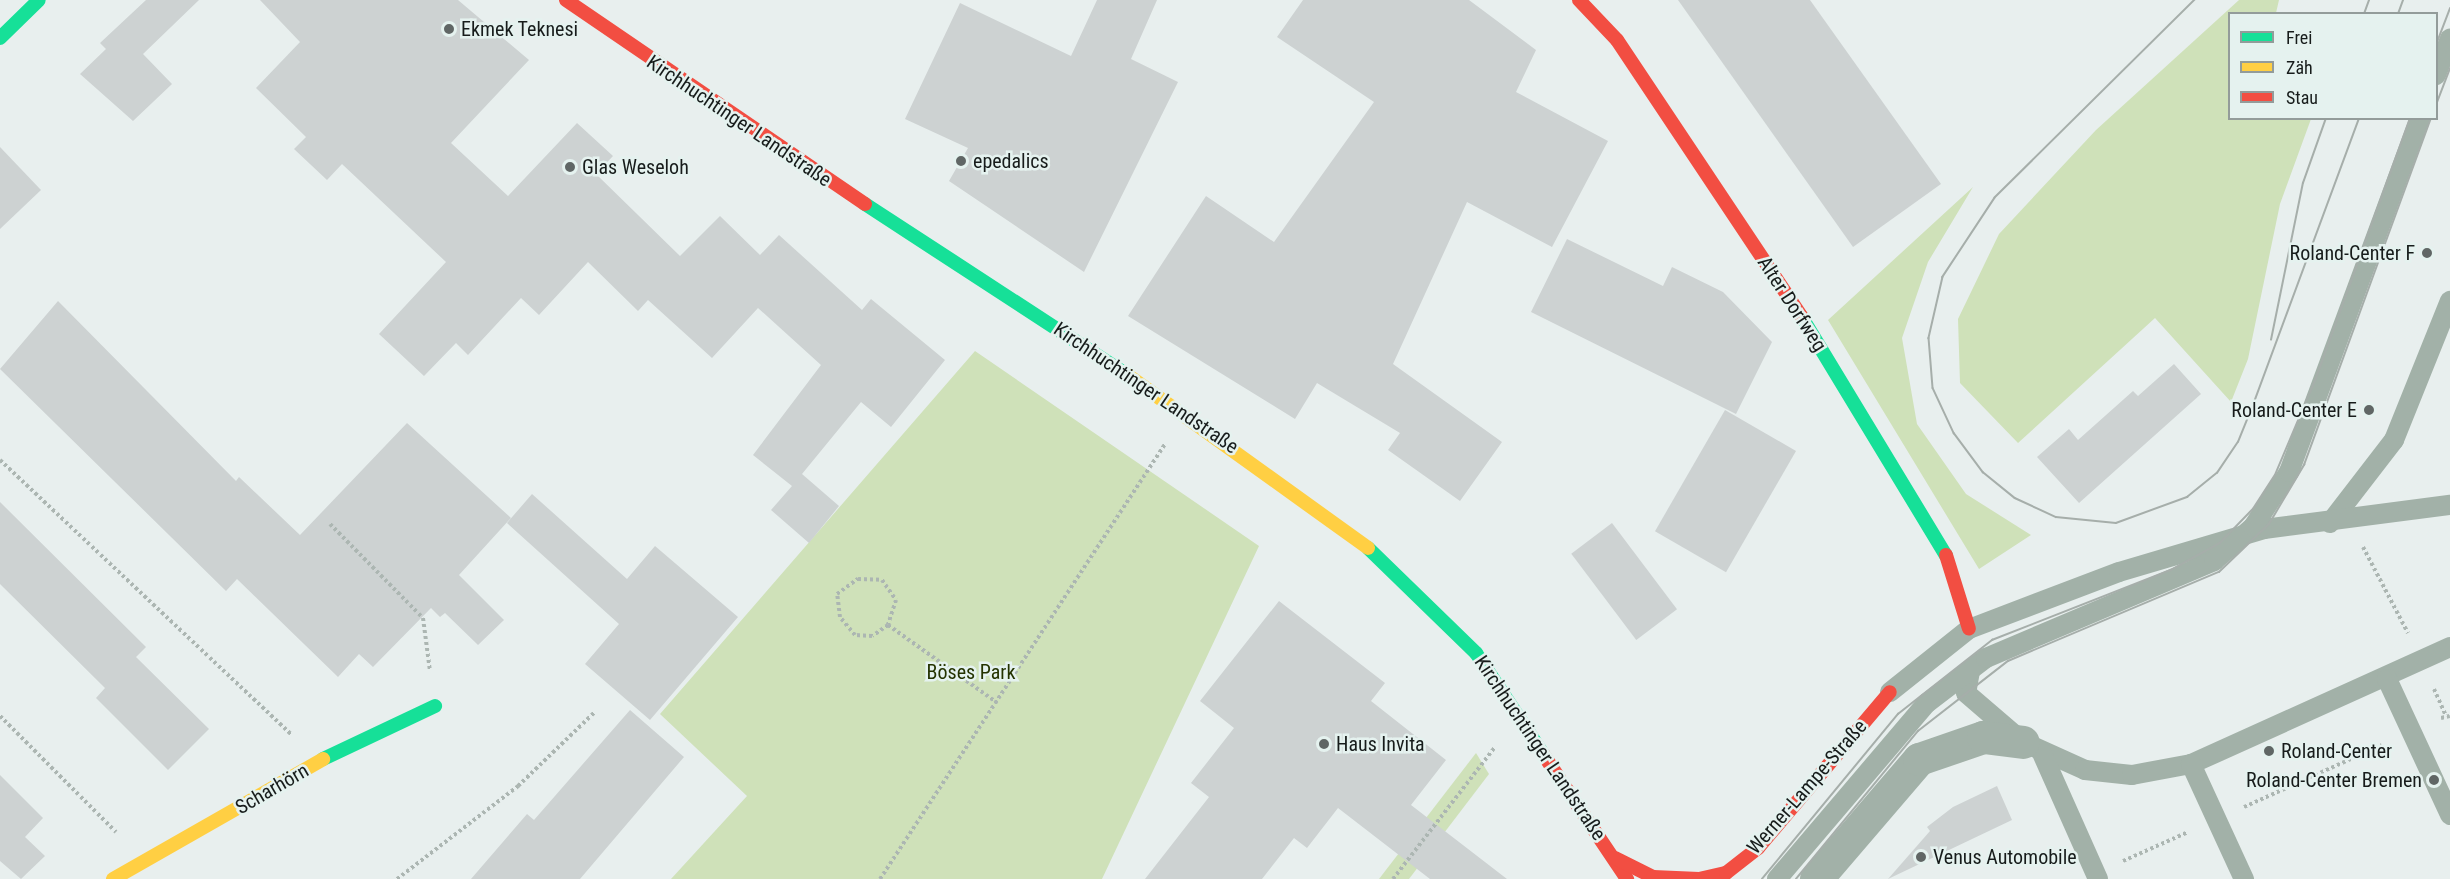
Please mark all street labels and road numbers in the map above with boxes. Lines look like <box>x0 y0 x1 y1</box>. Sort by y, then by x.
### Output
street label: Kirchhuchtinger Landstraße <box>642 50 836 192</box>
street label: Alter Dorfweg <box>1752 252 1832 356</box>
street label: Kirchhuchtinger Landstraße <box>1049 317 1243 459</box>
street label: Kirchhuchtinger Landstraße <box>1469 651 1611 845</box>
street label: Werner-Lampe-Straße <box>1742 715 1872 859</box>
street label: Scharhörn <box>231 759 313 819</box>

